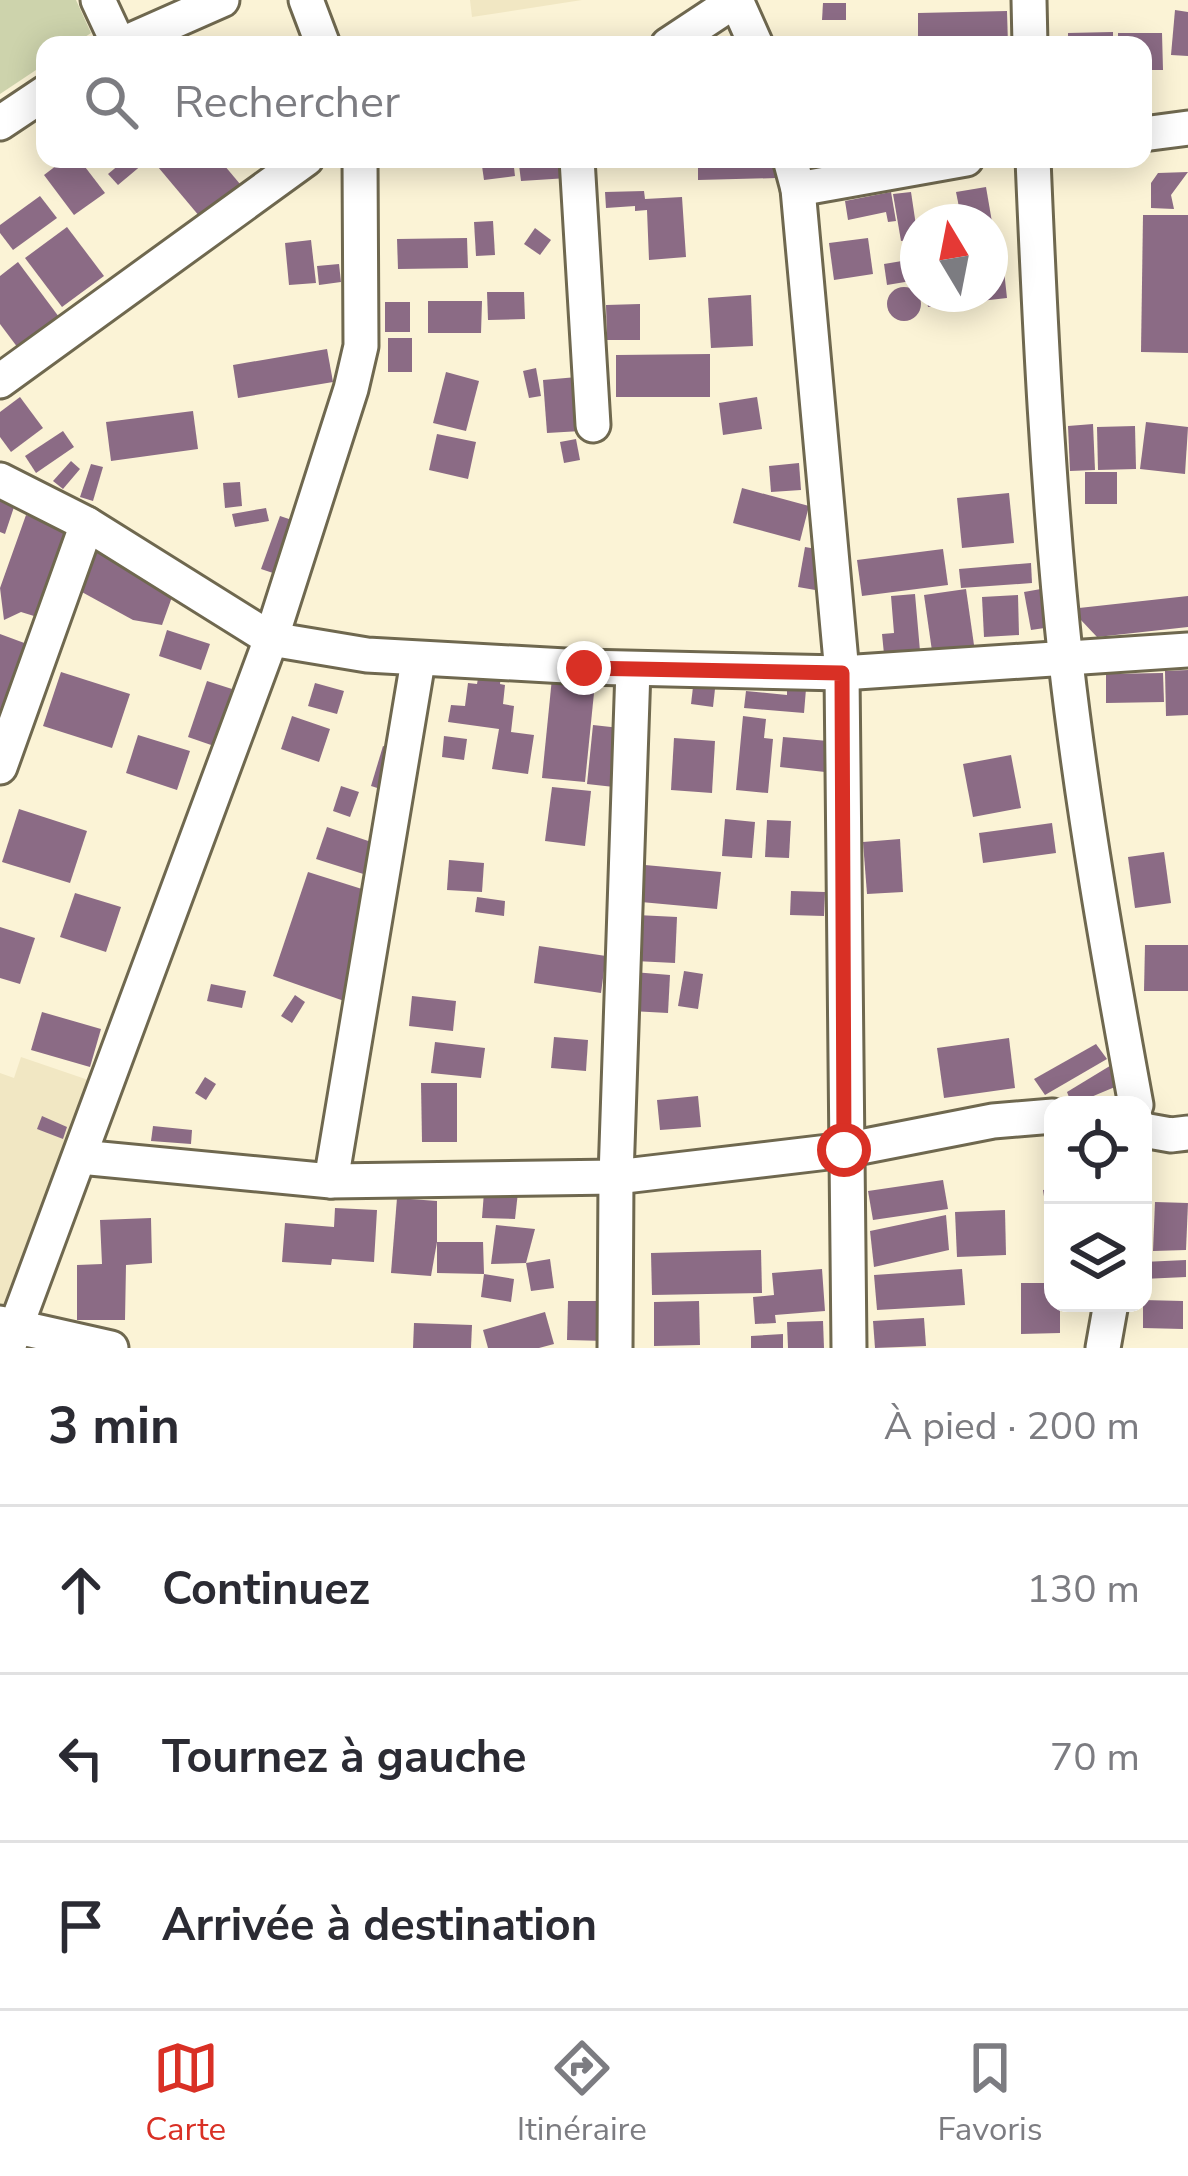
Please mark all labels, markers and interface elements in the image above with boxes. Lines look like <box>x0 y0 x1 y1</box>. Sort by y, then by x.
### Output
search box <box>36 36 1152 168</box>
icon: search <box>78 69 144 135</box>
text: Rechercher <box>174 72 400 133</box>
north arrow <box>900 204 1008 312</box>
route end <box>557 641 611 695</box>
map controls <box>1044 1096 1152 1312</box>
button: locate <box>1044 1096 1152 1204</box>
route start <box>817 1123 871 1177</box>
button: layers <box>1044 1204 1152 1312</box>
text: 3 min <box>48 1391 180 1461</box>
text: À pied · 200 m <box>884 1400 1140 1453</box>
icon: ahead <box>48 1557 114 1623</box>
text: Continuez <box>162 1559 370 1620</box>
text: 130 m <box>1026 1563 1140 1616</box>
icon: left <box>48 1725 114 1791</box>
text: Tournez à gauche <box>162 1727 527 1788</box>
text: 70 m <box>1050 1731 1140 1784</box>
icon: arrive <box>48 1893 114 1959</box>
text: Arrivée à destination <box>162 1895 597 1956</box>
tab: Carte <box>145 2035 226 2152</box>
tab: Itinéraire <box>517 2035 647 2152</box>
tab: Favoris <box>937 2035 1043 2152</box>

